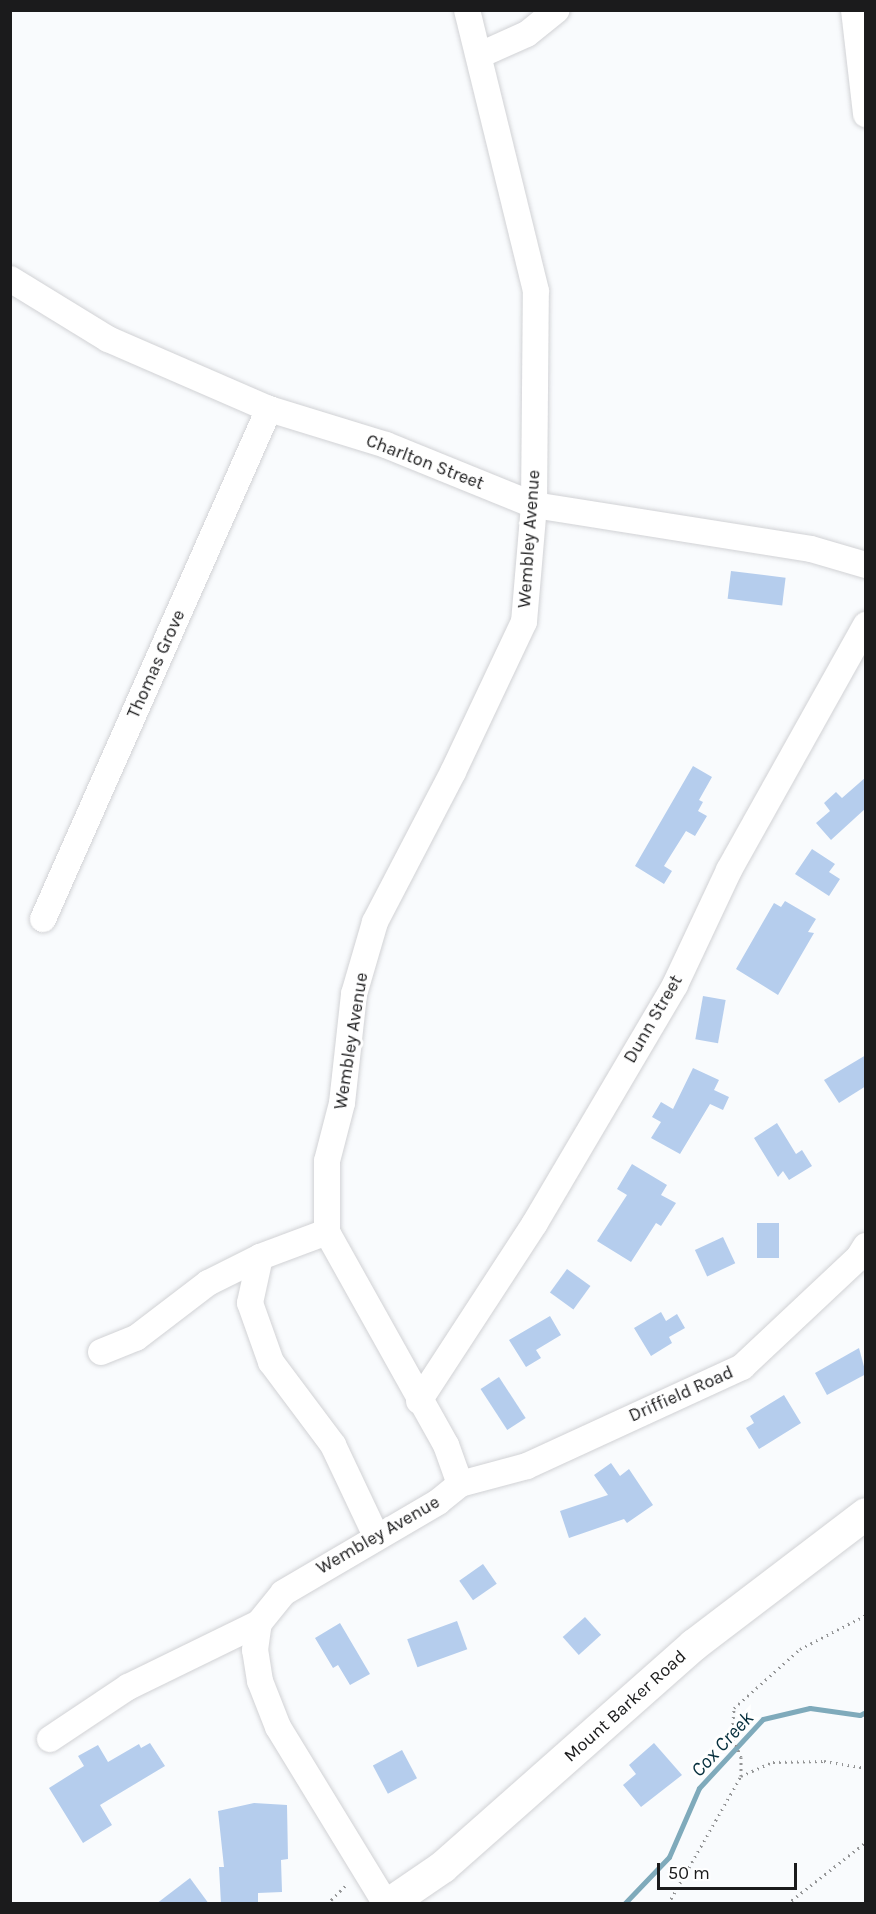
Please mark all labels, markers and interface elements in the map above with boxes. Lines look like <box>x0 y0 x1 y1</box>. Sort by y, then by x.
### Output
street label: Charlton Street <box>363 430 487 494</box>
street label: Wembley Avenue <box>513 469 545 609</box>
street label: Thomas Grove <box>122 606 190 722</box>
street label: Wembley Avenue <box>330 971 372 1111</box>
street label: Dunn Street <box>619 971 687 1067</box>
street label: Driffield Road <box>625 1361 737 1427</box>
street label: Wembley Avenue <box>313 1491 443 1579</box>
street label: Mount Barker Road <box>559 1645 691 1767</box>
water label: Cox Creek <box>686 1706 758 1782</box>
scale bar <box>660 1851 800 1889</box>
text: 50 m <box>668 1862 710 1884</box>

